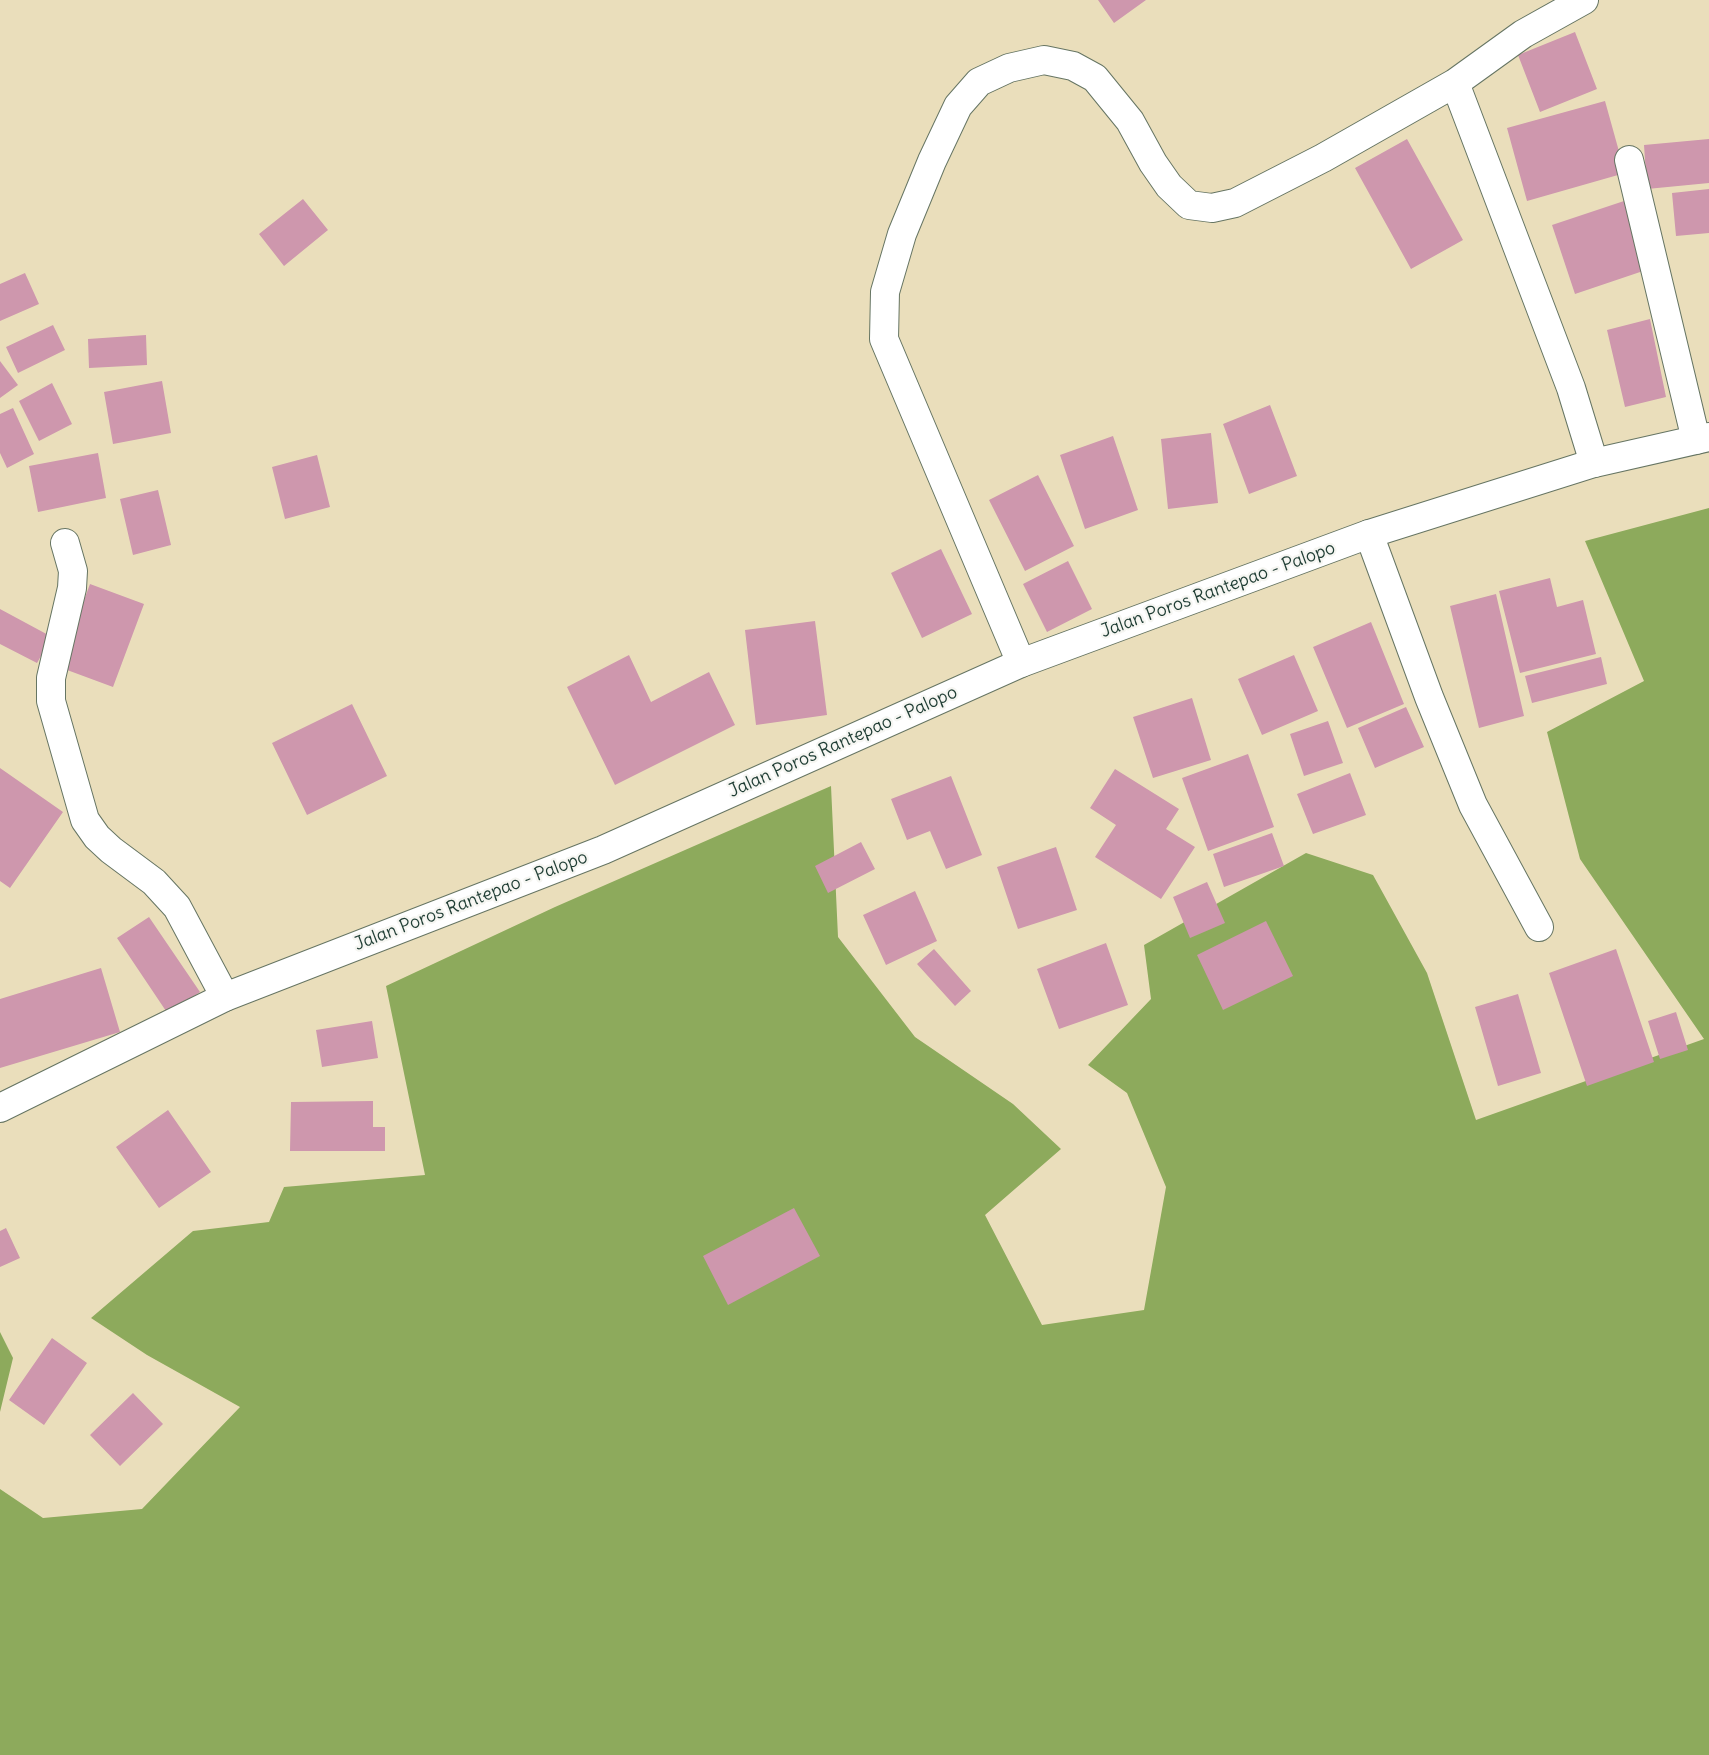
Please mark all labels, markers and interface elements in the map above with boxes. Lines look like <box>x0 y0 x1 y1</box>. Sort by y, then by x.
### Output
street label: Jalan Poros Rantepao - Palopo <box>1098 537 1338 643</box>
street label: Jalan Poros Rantepao - Palopo <box>725 682 961 802</box>
street label: Jalan Poros Rantepao - Palopo <box>351 846 591 956</box>

